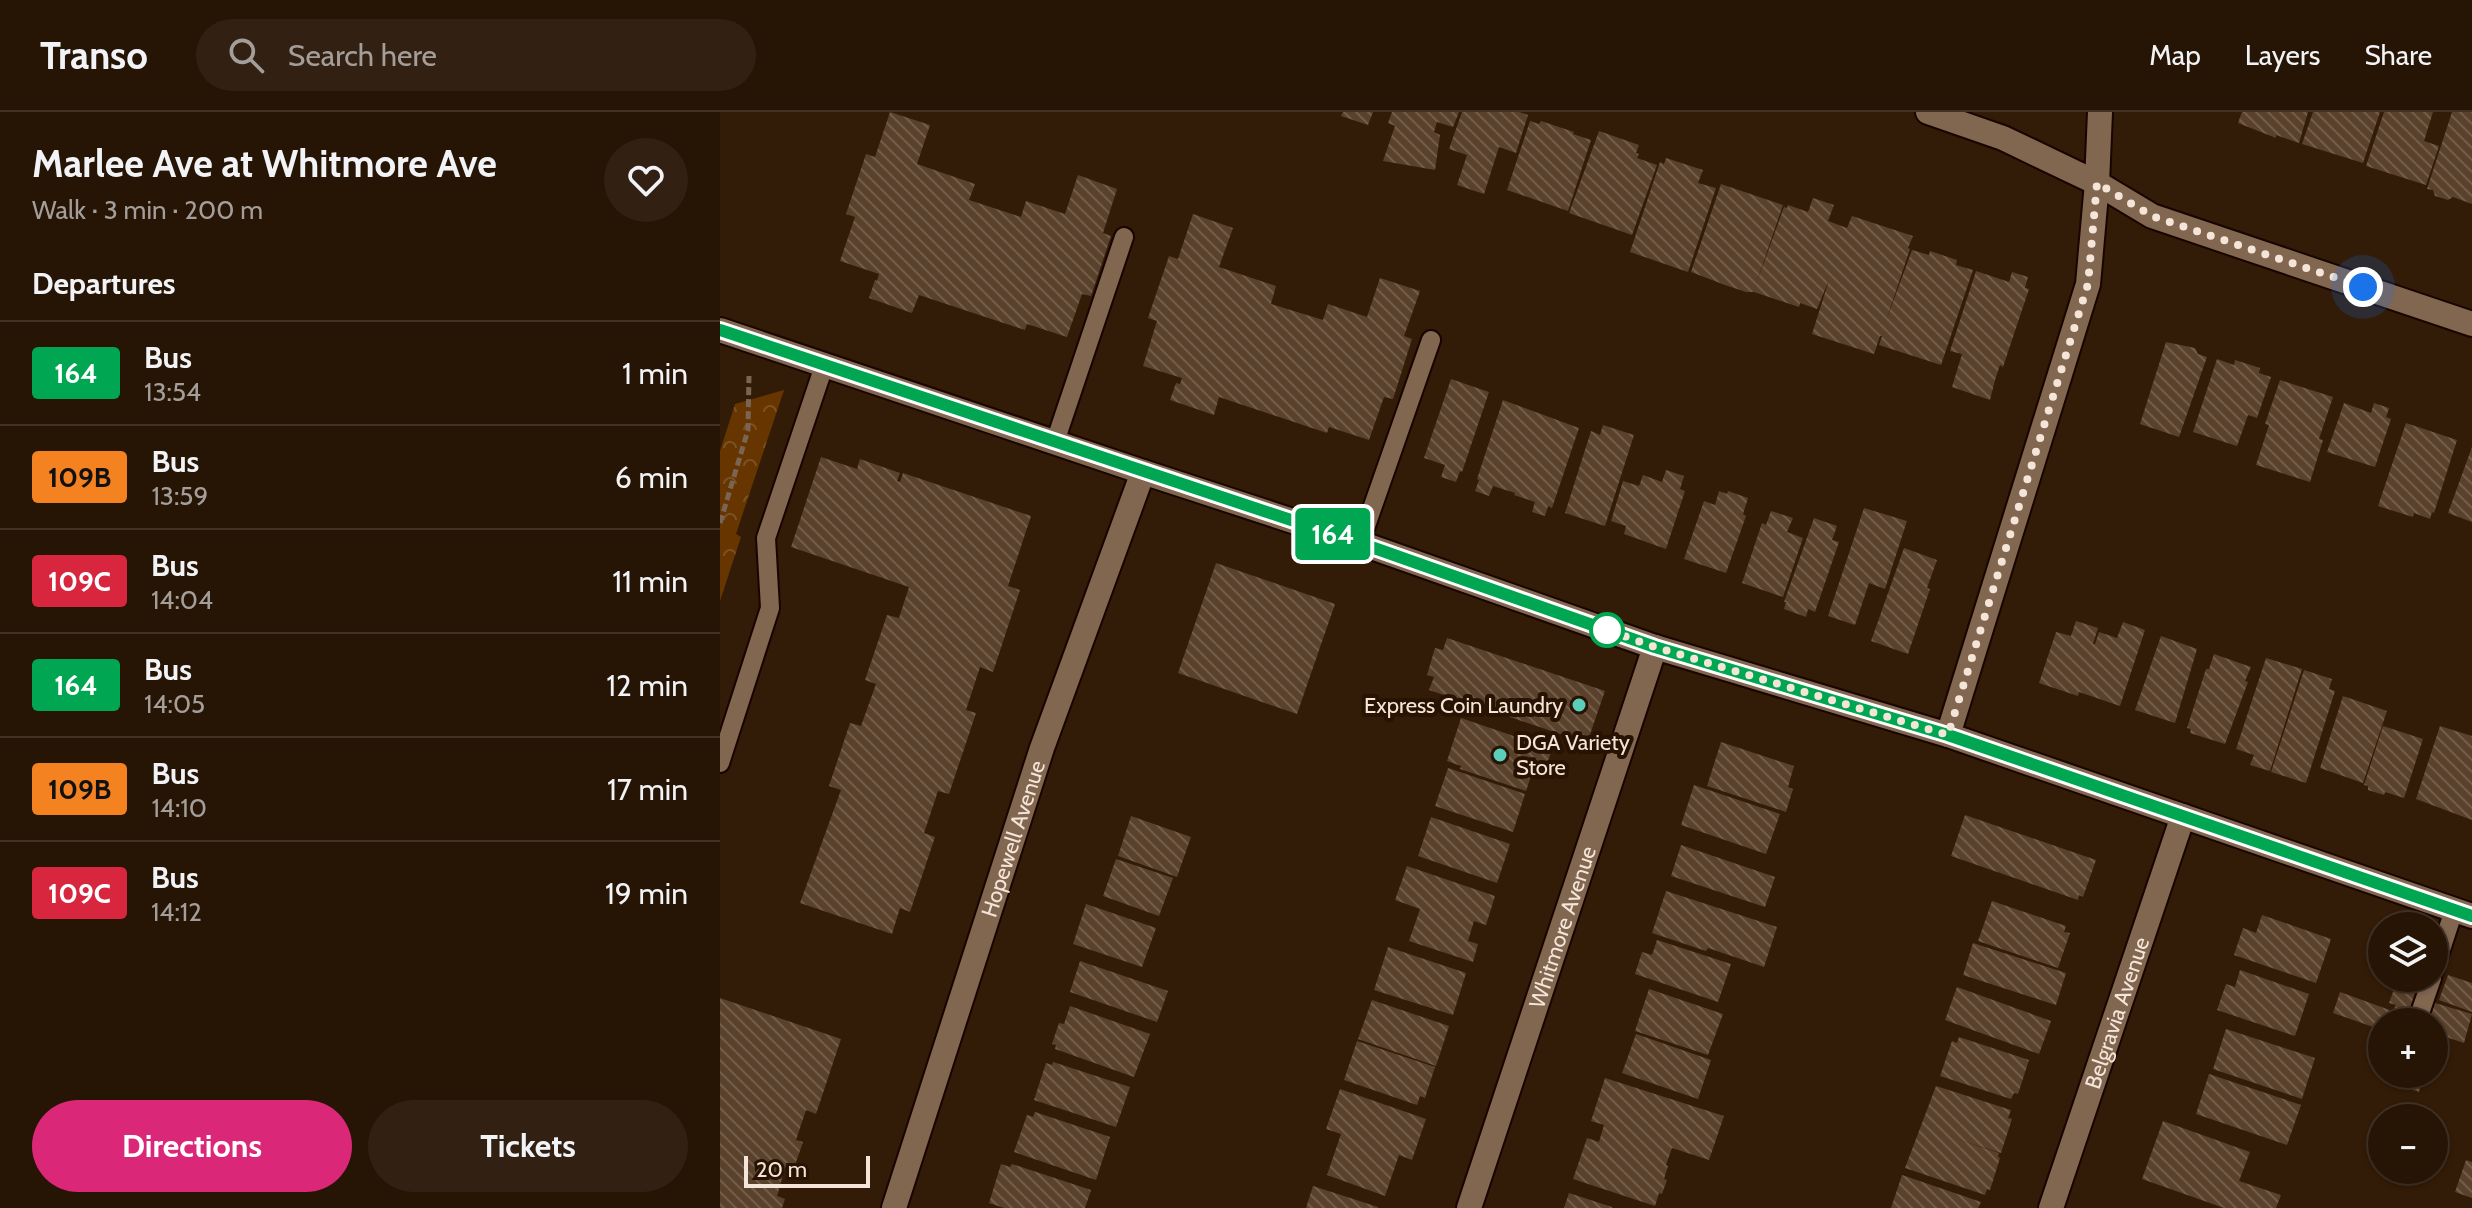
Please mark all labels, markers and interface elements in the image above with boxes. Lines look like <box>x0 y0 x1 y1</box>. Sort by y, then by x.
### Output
search box <box>196 19 756 91</box>
text: Transo <box>40 32 148 79</box>
icon: search <box>224 33 268 77</box>
text: Search here <box>288 37 437 74</box>
text: Map <box>2149 38 2201 72</box>
text: Layers <box>2245 38 2320 72</box>
text: Share <box>2364 38 2432 72</box>
button: heart <box>604 138 688 222</box>
text: Marlee Ave at Whitmore Ave <box>32 140 497 187</box>
text: Walk · 3 min · 200 m <box>32 194 263 226</box>
text: Departures <box>32 265 176 302</box>
your location <box>2343 267 2383 307</box>
text: Bus <box>144 339 192 376</box>
text: 1 min <box>622 355 688 392</box>
text: 164 <box>54 356 98 390</box>
text: 13:54 <box>144 376 201 408</box>
text: Bus <box>151 443 199 480</box>
text: 6 min <box>615 459 688 496</box>
text: 109B <box>48 460 111 494</box>
text: 13:59 <box>151 480 208 512</box>
line badge: 164 <box>1287 508 1379 560</box>
text: 164 <box>1311 517 1355 551</box>
text: Bus <box>151 547 199 584</box>
text: 11 min <box>612 563 688 600</box>
text: 109C <box>48 564 111 598</box>
text: 14:04 <box>151 584 213 616</box>
unlabelled marker <box>1590 613 1624 647</box>
text: Bus <box>144 651 192 688</box>
text: 12 min <box>606 667 688 704</box>
text: 164 <box>54 668 98 702</box>
text: 14:05 <box>144 688 205 720</box>
place label: Express Coin Laundry <box>1364 692 1563 719</box>
marker: Express Coin Laundry <box>1570 696 1588 714</box>
place label: DGA Variety Store <box>1516 729 1630 781</box>
marker: DGA Variety Store <box>1491 746 1509 764</box>
text: Bus <box>151 755 199 792</box>
street label: Hopewell Avenue <box>975 757 1051 920</box>
text: 17 min <box>607 771 688 808</box>
text: 109B <box>48 772 111 806</box>
text: 14:10 <box>151 792 207 824</box>
street label: Whitmore Avenue <box>1523 843 1602 1011</box>
text: Bus <box>151 859 199 896</box>
text: 19 min <box>605 875 688 912</box>
text: 109C <box>48 876 111 910</box>
text: 14:12 <box>151 896 202 928</box>
map controls <box>2368 912 2448 1184</box>
button: layers <box>2368 912 2448 992</box>
street label: Belgravia Avenue <box>2079 933 2155 1092</box>
button: + <box>2368 1008 2448 1088</box>
button: Directions <box>32 1100 352 1192</box>
button: Tickets <box>368 1100 688 1192</box>
button: − <box>2368 1104 2448 1184</box>
scale bar <box>744 1152 870 1188</box>
text: 20 m <box>756 1156 807 1183</box>

